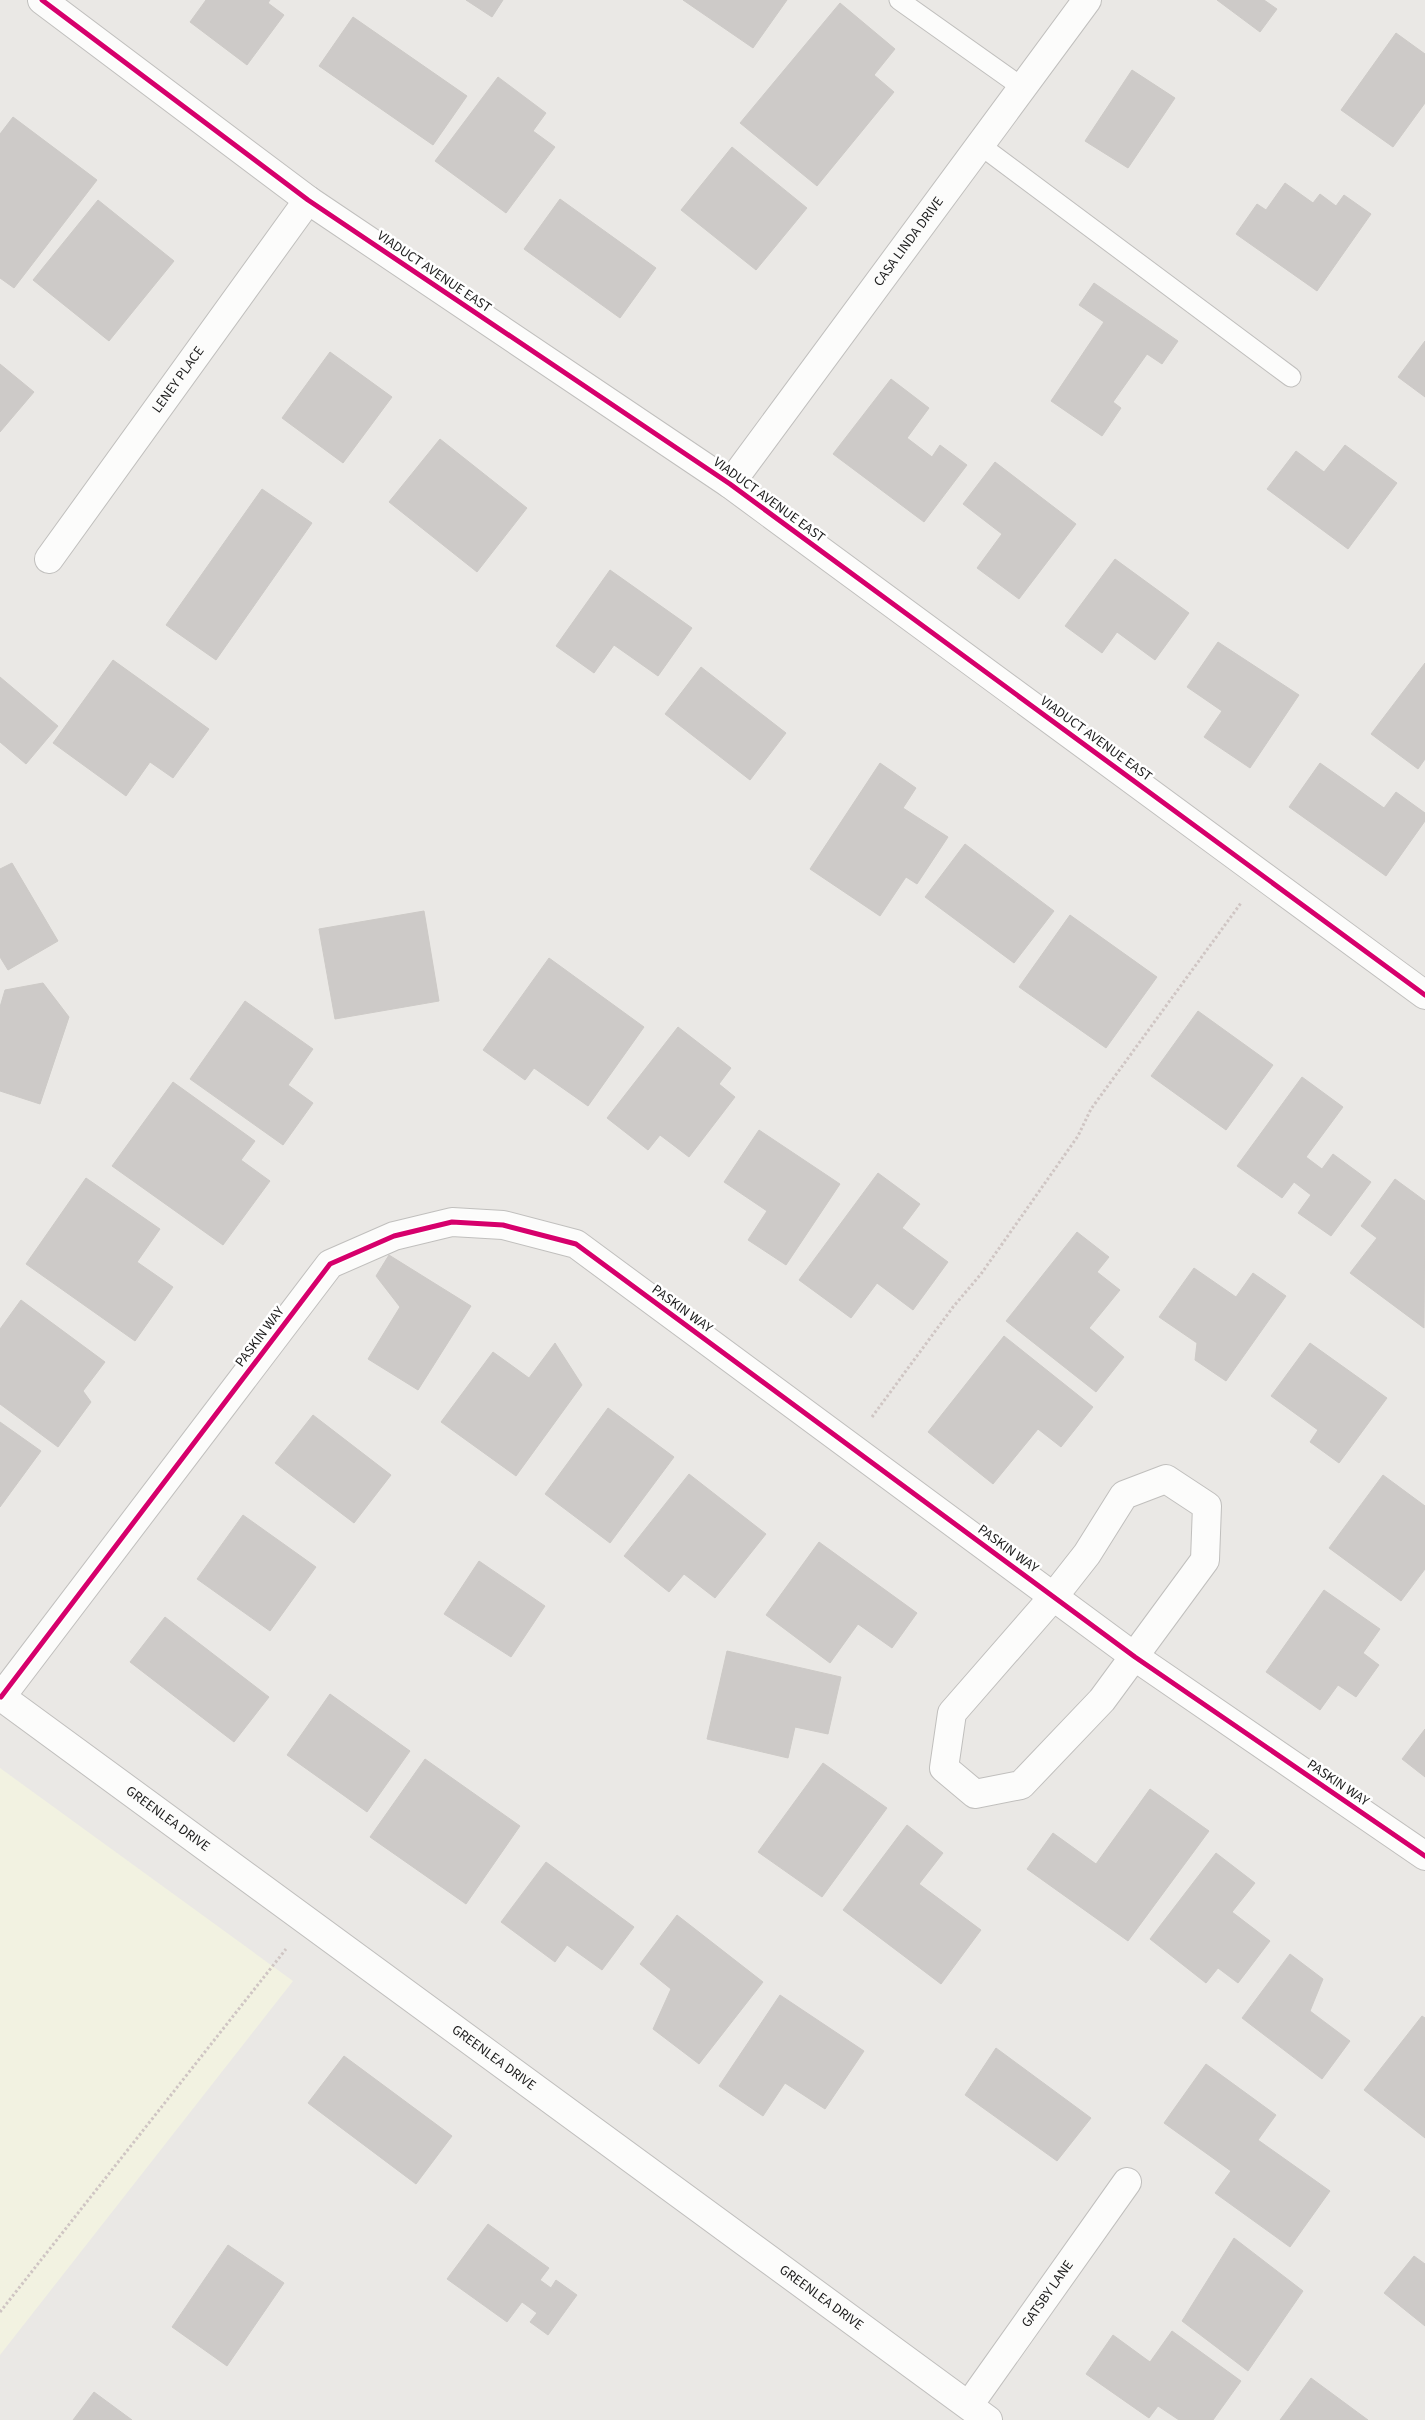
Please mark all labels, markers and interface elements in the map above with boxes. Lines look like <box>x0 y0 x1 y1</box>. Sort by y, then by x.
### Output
street label: CASA LINDA DRIVE <box>869 193 948 291</box>
street label: VIADUCT AVENUE EAST <box>373 226 496 318</box>
street label: LENEY PLACE <box>147 342 209 417</box>
street label: VIADUCT AVENUE EAST <box>709 452 830 548</box>
street label: VIADUCT AVENUE EAST <box>1036 691 1157 787</box>
street label: PASKIN WAY <box>647 1280 717 1338</box>
street label: PASKIN WAY <box>231 1302 290 1371</box>
street label: PASKIN WAY <box>973 1520 1043 1578</box>
street label: PASKIN WAY <box>1303 1755 1373 1811</box>
street label: GREENLEA DRIVE <box>122 1781 214 1857</box>
street label: GREENLEA DRIVE <box>447 2020 540 2095</box>
street label: GATSBY LANE <box>1017 2256 1078 2332</box>
street label: GREENLEA DRIVE <box>775 2260 867 2335</box>

